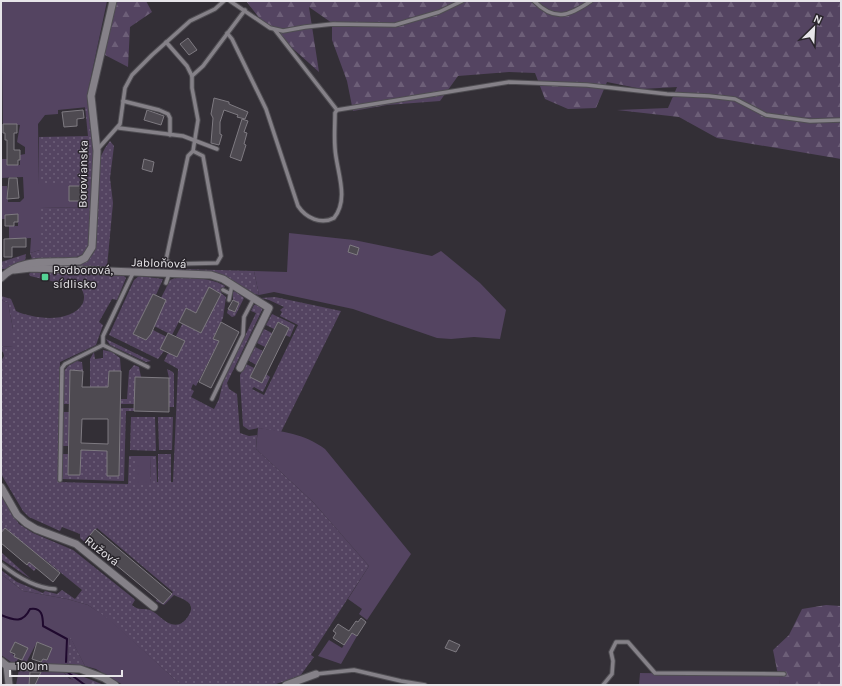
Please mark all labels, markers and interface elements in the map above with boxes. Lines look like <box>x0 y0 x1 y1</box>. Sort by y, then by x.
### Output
north arrow <box>794 8 834 48</box>
text: N <box>812 12 824 27</box>
street label: Borovianska <box>75 140 91 208</box>
street label: Jabloňová <box>131 255 187 271</box>
place label: Podborová, sídlisko <box>53 263 114 291</box>
marker: Podborová, sídlisko <box>40 272 50 282</box>
street label: Ružová <box>82 533 122 569</box>
scale bar <box>10 652 122 678</box>
text: 100 m <box>16 659 48 673</box>

